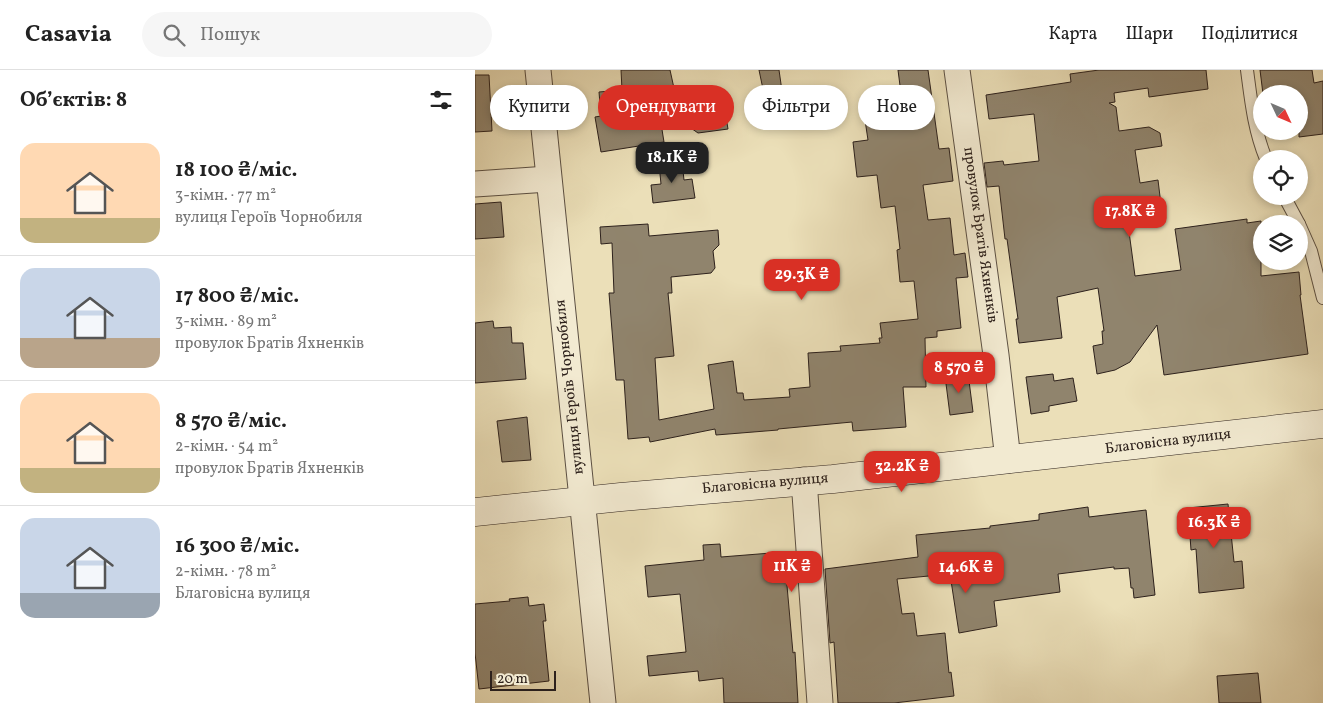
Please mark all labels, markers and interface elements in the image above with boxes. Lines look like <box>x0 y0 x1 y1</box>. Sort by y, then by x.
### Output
search box <box>142 12 492 57</box>
text: Casavia <box>25 18 112 52</box>
icon: search <box>160 21 188 49</box>
text: Пошук <box>200 22 260 48</box>
text: Карта <box>1049 22 1097 47</box>
text: Шари <box>1125 22 1173 47</box>
text: Поділитися <box>1201 22 1298 47</box>
chip: Купити <box>490 85 588 130</box>
chip: Орендувати <box>598 85 734 130</box>
chip: Фільтри <box>744 85 848 130</box>
chip: Нове <box>858 85 935 130</box>
north arrow <box>1253 85 1307 140</box>
map controls <box>1253 85 1308 270</box>
text: Об’єктів: 8 <box>20 86 127 115</box>
icon: filters <box>427 86 455 114</box>
pin: 18.1K ₴ <box>626 142 718 184</box>
street label: провулок Братів Яхненків <box>957 146 1003 324</box>
text: 18.1K ₴ <box>647 147 697 169</box>
button: locate <box>1253 150 1308 205</box>
text: 18 100 ₴/міс. <box>175 156 298 185</box>
icon: home <box>60 163 120 223</box>
text: 3-кімн. · 77 m² <box>175 185 276 207</box>
pin: 17.8K ₴ <box>1084 196 1176 238</box>
text: 17.8K ₴ <box>1105 201 1155 223</box>
text: вулиця Героїв Чорнобиля <box>175 207 362 229</box>
button: layers <box>1253 215 1308 270</box>
pin: 29.3K ₴ <box>756 258 848 301</box>
text: 29.3K ₴ <box>775 264 829 286</box>
text: 17 800 ₴/міс. <box>175 282 299 311</box>
icon: home <box>60 288 120 348</box>
street label: вулиця Героїв Чорнобиля <box>550 298 590 475</box>
text: 3-кімн. · 89 m² <box>175 311 277 333</box>
text: провулок Братів Яхненків <box>175 333 364 355</box>
pin: 8 570 ₴ <box>913 352 1005 394</box>
text: 8 570 ₴ <box>934 357 984 379</box>
text: 8 570 ₴/міс. <box>175 407 287 436</box>
icon: home <box>60 413 120 473</box>
street label: Благовісна вулиця <box>1104 424 1232 460</box>
text: 2-кімн. · 54 m² <box>175 436 278 458</box>
pin: 32.2K ₴ <box>856 450 948 493</box>
text: 32.2K ₴ <box>875 456 929 478</box>
text: провулок Братів Яхненків <box>175 458 364 480</box>
street label: Благовісна вулиця <box>701 468 829 500</box>
pin: 16.3K ₴ <box>1168 506 1260 549</box>
text: 16.3K ₴ <box>1188 512 1240 534</box>
text: 16 300 ₴/міс. <box>175 532 300 561</box>
icon: home <box>60 538 120 598</box>
pin: 11K ₴ <box>757 550 827 593</box>
pin: 14.6K ₴ <box>920 552 1012 594</box>
text: 11K ₴ <box>773 556 811 578</box>
text: 14.6K ₴ <box>939 557 993 579</box>
text: 2-кімн. · 78 m² <box>175 561 276 583</box>
text: Благовісна вулиця <box>175 583 310 605</box>
scale bar <box>490 668 556 691</box>
text: 20 m <box>497 670 528 689</box>

